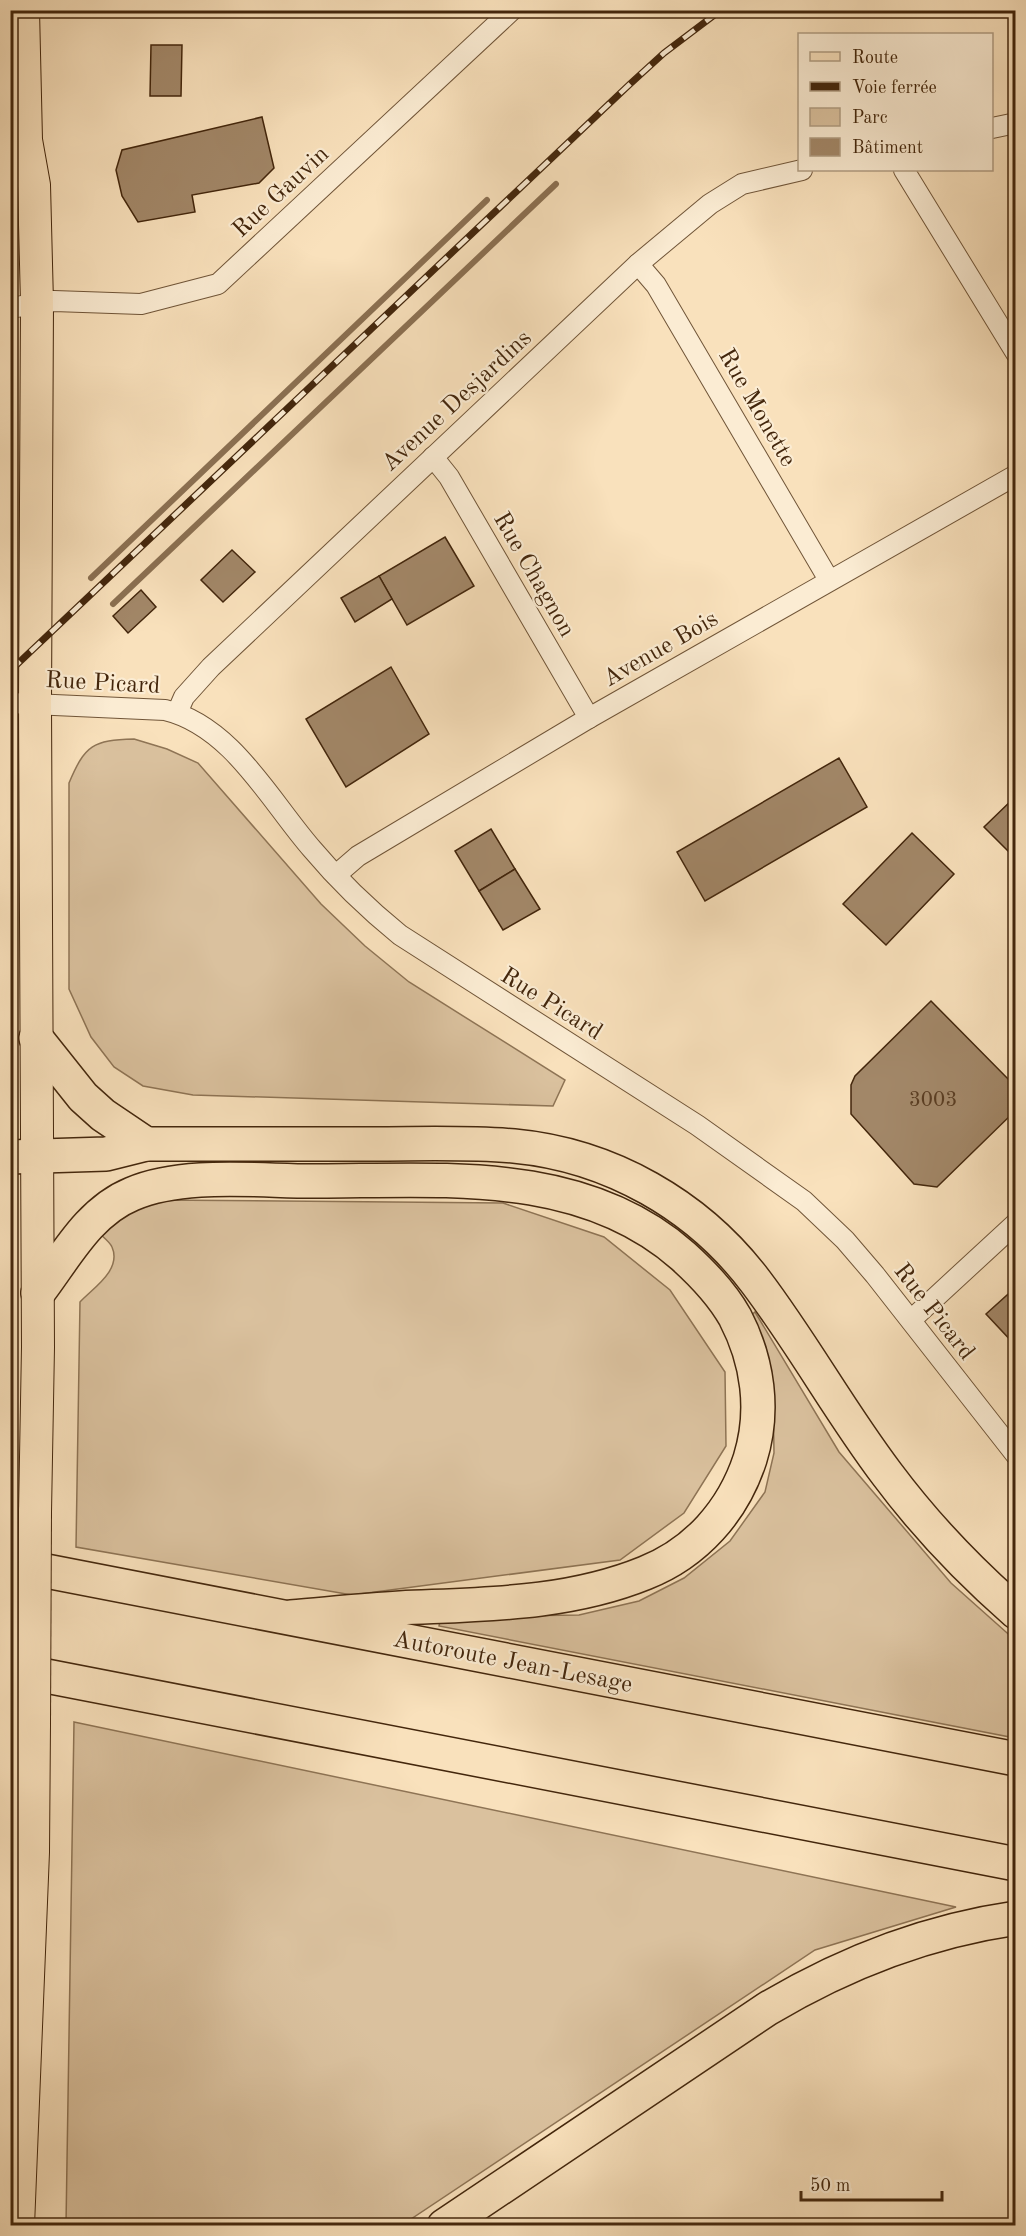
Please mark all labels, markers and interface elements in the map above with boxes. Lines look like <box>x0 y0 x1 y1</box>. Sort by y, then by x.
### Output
legend <box>798 33 993 171</box>
text: Route <box>852 49 898 67</box>
text: Voie ferrée <box>852 79 937 97</box>
text: Parc <box>852 109 888 127</box>
text: Bâtiment <box>852 139 923 157</box>
street label: Rue Gauvin <box>229 142 334 243</box>
street label: Avenue Desjardins <box>378 326 537 477</box>
street label: Rue Monette <box>713 345 800 471</box>
street label: Rue Chagnon <box>488 509 579 641</box>
street label: Avenue Bois <box>599 607 723 692</box>
street label: Rue Picard <box>45 669 161 699</box>
street label: Rue Picard <box>496 964 606 1045</box>
house number: 3003 <box>909 1090 957 1111</box>
street label: Rue Picard <box>888 1259 978 1365</box>
street label: Autoroute Jean-Lesage <box>391 1628 634 1698</box>
scale bar <box>801 2164 942 2202</box>
text: 50 m <box>810 2177 850 2195</box>

